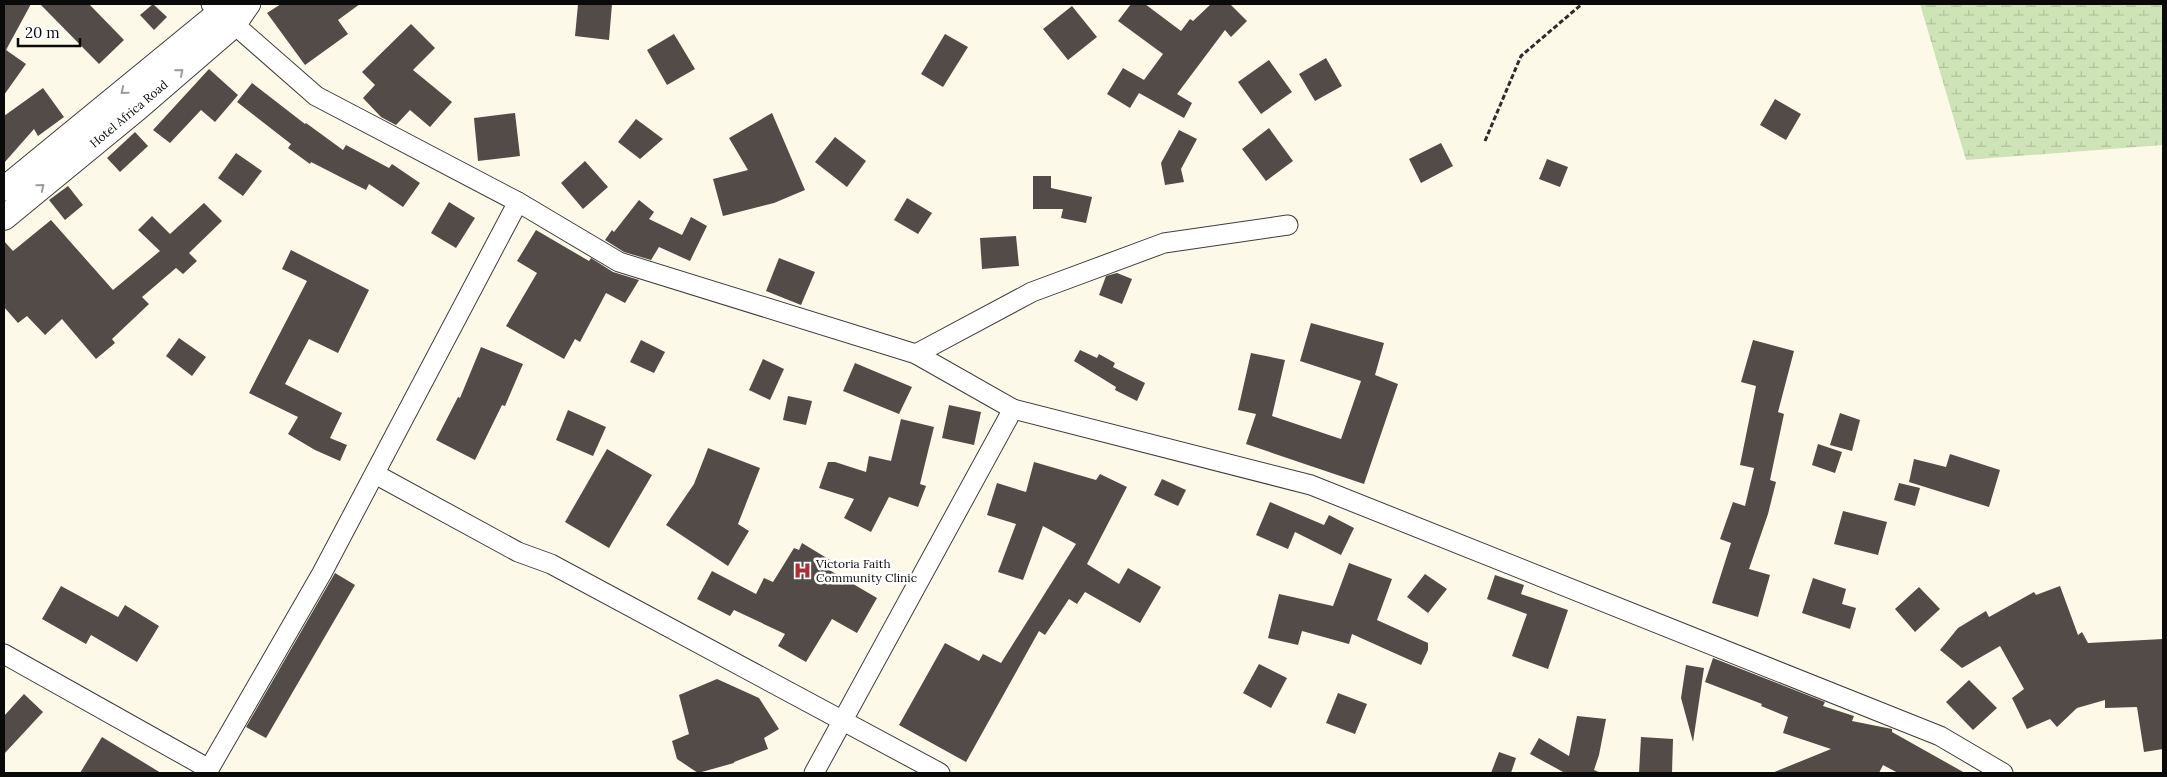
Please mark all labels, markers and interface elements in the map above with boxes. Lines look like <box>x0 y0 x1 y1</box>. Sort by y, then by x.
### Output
scale bar <box>18 15 80 47</box>
text: 20 m <box>25 23 60 42</box>
one-way arrow <box>174 69 183 77</box>
street label: Hotel Africa Road <box>87 77 171 151</box>
one-way arrow <box>121 86 130 94</box>
one-way arrow <box>36 183 45 192</box>
place label: Victoria Faith Community Clinic <box>815 556 917 585</box>
hospital icon: Victoria Faith Community Clinic <box>792 561 812 581</box>

